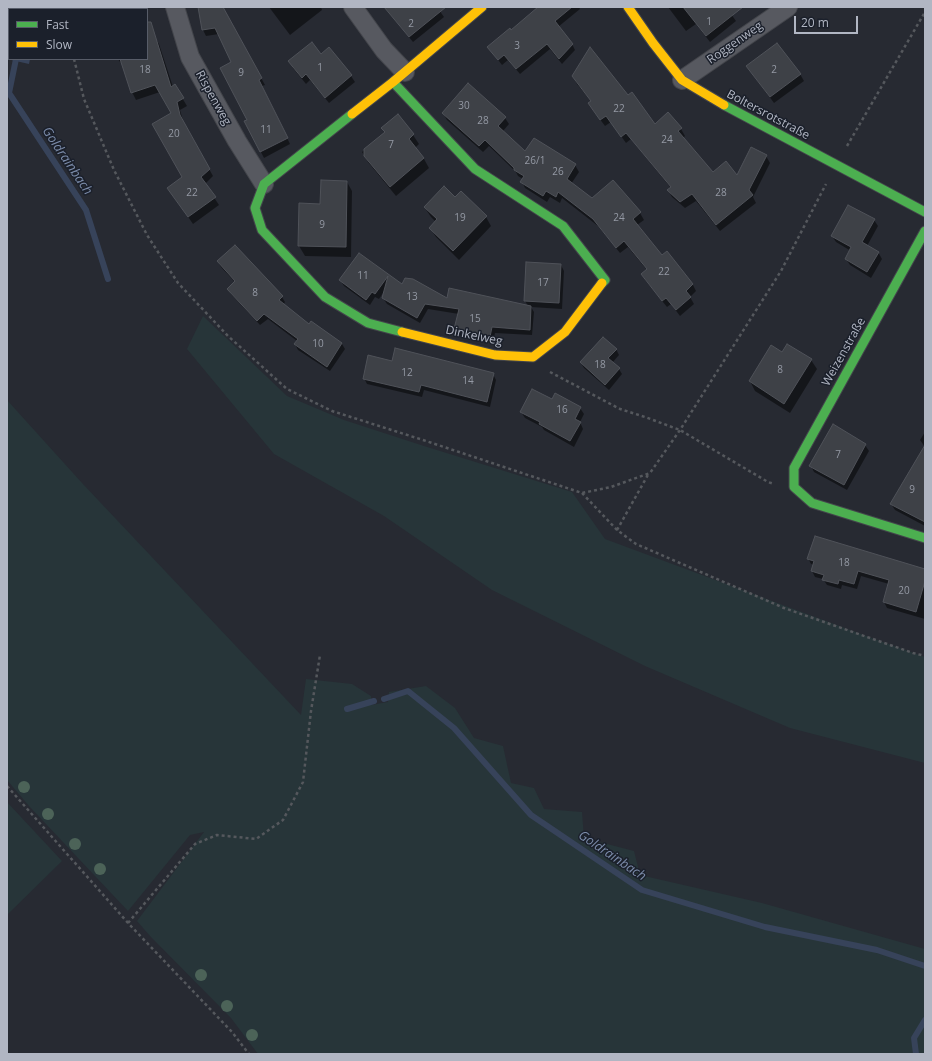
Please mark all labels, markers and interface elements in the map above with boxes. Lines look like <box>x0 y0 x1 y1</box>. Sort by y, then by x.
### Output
legend <box>8 8 148 60</box>
scale bar <box>796 8 860 34</box>
text: 20 m <box>801 14 829 31</box>
text: Fast <box>46 16 69 33</box>
house number: 1 <box>706 16 712 28</box>
house number: 2 <box>408 18 414 30</box>
street label: Roggenweg <box>705 19 765 67</box>
text: Slow <box>46 36 72 53</box>
house number: 3 <box>514 40 520 52</box>
house number: 1 <box>317 62 323 74</box>
house number: 18 <box>139 64 151 76</box>
house number: 2 <box>771 64 777 76</box>
house number: 9 <box>238 67 244 79</box>
street label: Rispenweg <box>192 68 234 128</box>
street label: Boltersrotstraße <box>724 87 812 143</box>
house number: 30 <box>458 100 470 112</box>
house number: 22 <box>613 103 625 115</box>
house number: 28 <box>477 115 489 127</box>
water label: Goldrainbach <box>39 124 95 198</box>
house number: 11 <box>260 124 272 136</box>
house number: 20 <box>168 128 180 140</box>
house number: 24 <box>661 134 673 146</box>
house number: 7 <box>388 139 394 151</box>
house number: 26/1 <box>525 155 545 167</box>
house number: 26 <box>552 166 564 178</box>
house number: 22 <box>186 187 198 199</box>
house number: 28 <box>715 187 727 199</box>
house number: 19 <box>454 212 466 224</box>
house number: 24 <box>613 212 625 224</box>
house number: 9 <box>319 219 325 231</box>
house number: 22 <box>658 266 670 278</box>
house number: 11 <box>357 270 369 282</box>
house number: 17 <box>537 277 549 289</box>
house number: 8 <box>252 287 258 299</box>
house number: 13 <box>406 291 418 303</box>
house number: 15 <box>469 313 481 325</box>
street label: Weizenstraße <box>819 315 869 389</box>
street label: Dinkelweg <box>444 323 504 349</box>
house number: 10 <box>312 338 324 350</box>
house number: 18 <box>594 359 606 371</box>
house number: 8 <box>777 364 783 376</box>
house number: 12 <box>401 367 413 379</box>
house number: 14 <box>462 375 474 387</box>
house number: 16 <box>556 404 568 416</box>
house number: 7 <box>835 449 841 461</box>
house number: 9 <box>909 484 915 496</box>
house number: 18 <box>838 557 850 569</box>
house number: 20 <box>898 585 910 597</box>
water label: Goldrainbach <box>575 828 649 884</box>

